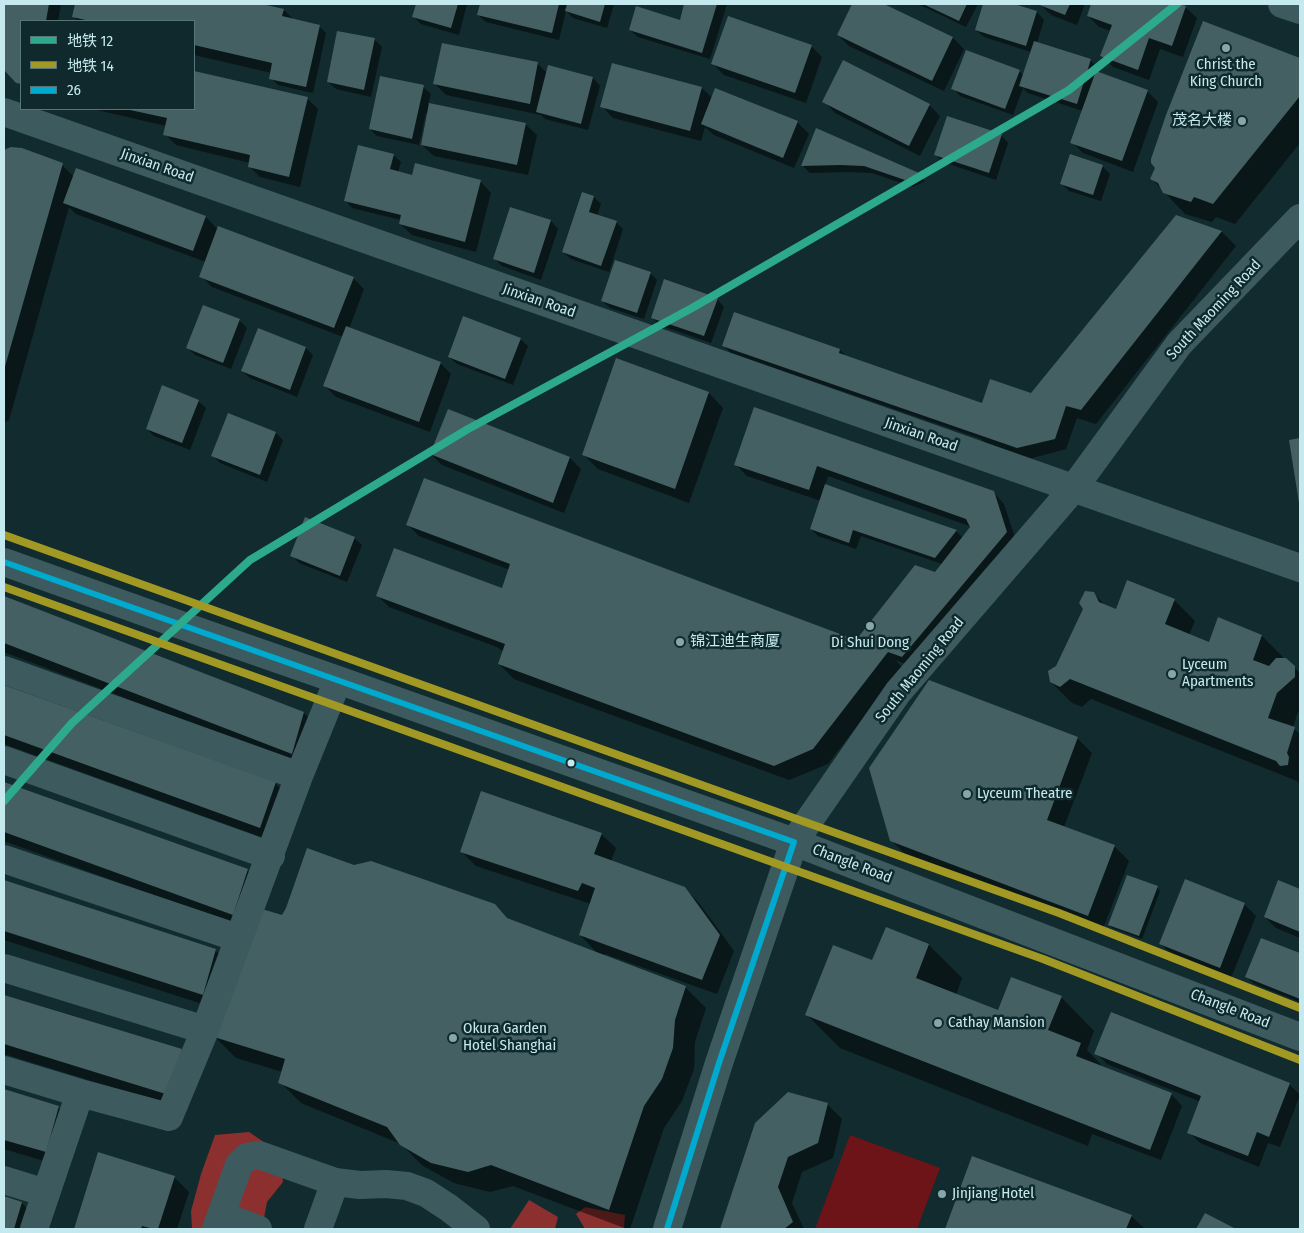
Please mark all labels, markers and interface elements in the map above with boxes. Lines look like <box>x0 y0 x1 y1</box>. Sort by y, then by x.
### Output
legend <box>20 20 195 110</box>
text: 地铁 12 <box>67 32 113 50</box>
marker: Christ the King Church <box>1220 42 1232 54</box>
place label: Christ the King Church <box>1190 56 1262 91</box>
text: 地铁 14 <box>67 57 114 75</box>
text: 26 <box>67 81 81 99</box>
place label: 茂名大楼 <box>1172 112 1232 130</box>
marker: 茂名大楼 <box>1236 115 1248 127</box>
street label: Jinxian Road <box>118 145 196 187</box>
street label: South Maoming Road <box>1163 256 1265 364</box>
street label: Jinxian Road <box>500 280 578 322</box>
street label: Jinxian Road <box>882 414 960 456</box>
street label: South Maoming Road <box>872 614 968 726</box>
marker: Di Shui Dong <box>864 620 876 632</box>
place label: 锦江迪生商厦 <box>690 633 780 651</box>
place label: Di Shui Dong <box>831 634 909 652</box>
marker: 锦江迪生商厦 <box>674 636 686 648</box>
place label: Lyceum Apartments <box>1182 656 1253 691</box>
marker: Lyceum Apartments <box>1166 668 1178 680</box>
unlabelled marker <box>566 758 576 768</box>
place label: Lyceum Theatre <box>977 785 1072 803</box>
marker: Lyceum Theatre <box>961 788 973 800</box>
street label: Changle Road <box>810 841 894 887</box>
street label: Changle Road <box>1188 986 1272 1032</box>
place label: Cathay Mansion <box>948 1014 1045 1032</box>
marker: Cathay Mansion <box>932 1017 944 1029</box>
place label: Okura Garden Hotel Shanghai <box>463 1020 556 1055</box>
marker: Okura Garden Hotel Shanghai <box>447 1032 459 1044</box>
place label: Jinjiang Hotel <box>952 1185 1034 1203</box>
marker: Jinjiang Hotel <box>936 1188 948 1200</box>

